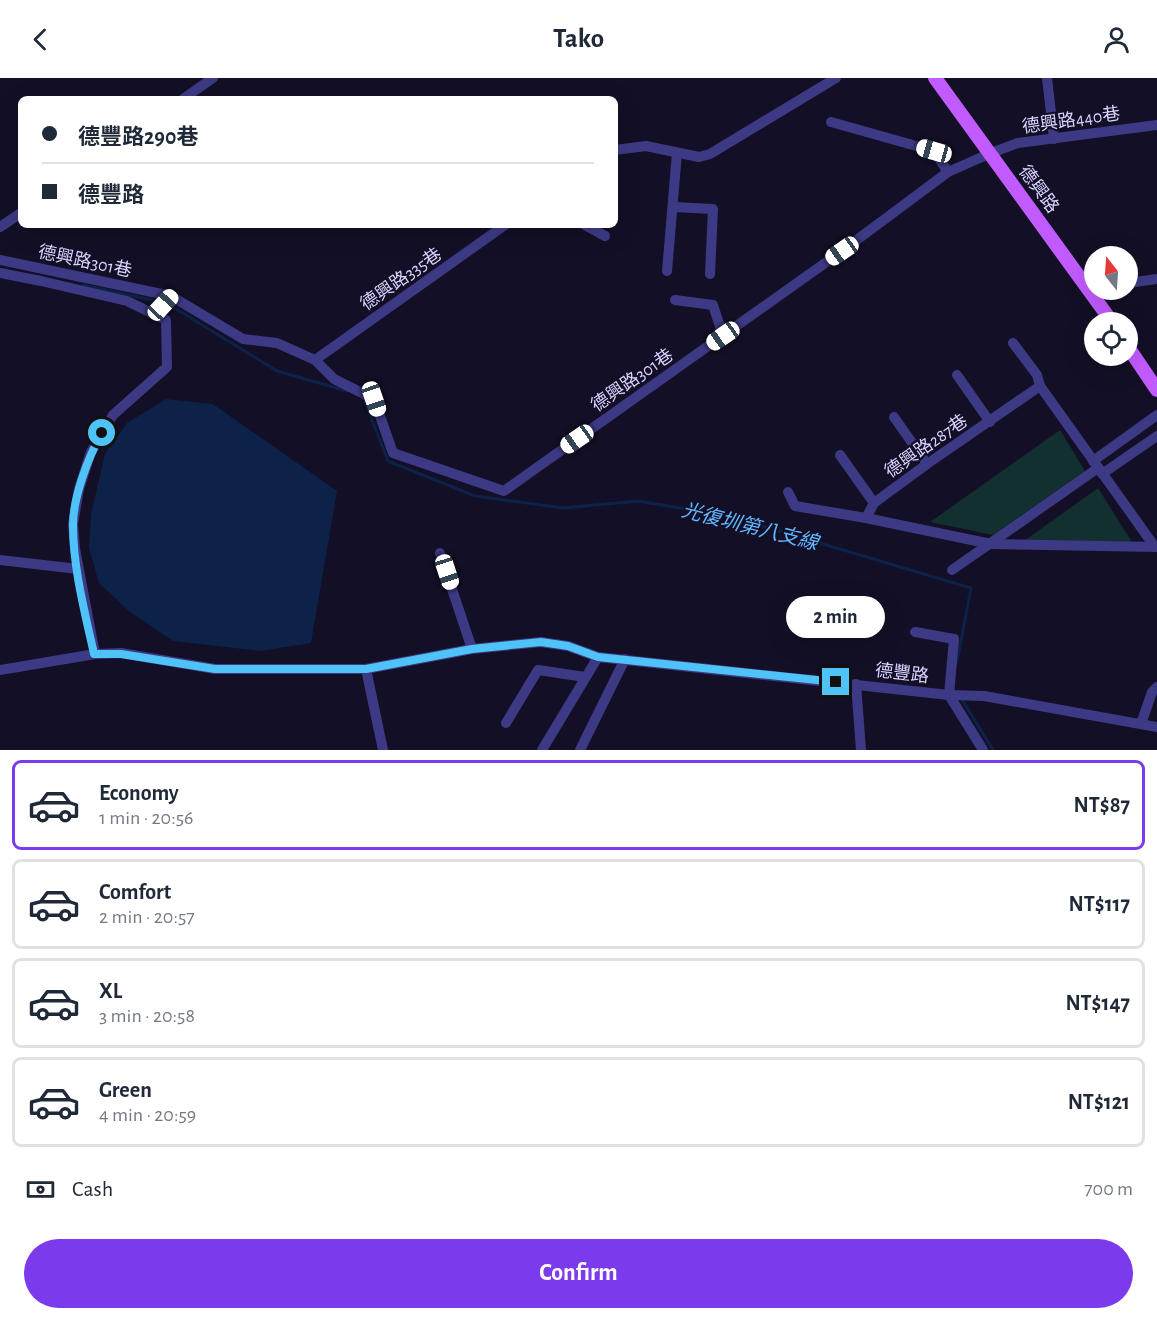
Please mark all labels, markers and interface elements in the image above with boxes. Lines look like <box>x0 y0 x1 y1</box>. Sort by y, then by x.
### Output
icon: back <box>24 23 57 56</box>
icon: person <box>1100 23 1133 56</box>
text: Tako <box>553 25 604 52</box>
street label: 德興路440巷 <box>1021 103 1121 137</box>
text: 德豐路290巷 <box>78 126 198 148</box>
car <box>914 137 954 165</box>
street label: 德興路 <box>1015 161 1063 217</box>
text: 德豐路 <box>78 184 144 206</box>
car <box>822 233 862 269</box>
street label: 德興路301巷 <box>36 241 134 281</box>
street label: 德興路335巷 <box>357 244 445 314</box>
north arrow <box>1084 246 1138 300</box>
map controls <box>1084 246 1138 366</box>
car <box>144 286 182 324</box>
button: locate <box>1084 312 1138 366</box>
car <box>703 318 743 354</box>
street label: 德興路301巷 <box>587 345 677 415</box>
car <box>360 379 388 419</box>
street label: 德興路287巷 <box>881 410 971 482</box>
route start <box>88 419 115 446</box>
car <box>557 421 597 457</box>
water label: 光復圳第八支線 <box>679 499 822 554</box>
car <box>433 552 461 592</box>
callout: 2 min <box>786 595 886 637</box>
text: 2 min <box>813 607 858 627</box>
street label: 德豐路 <box>874 660 930 686</box>
route end <box>822 668 849 695</box>
icon: car <box>27 778 81 832</box>
text: Economy <box>99 782 179 804</box>
text: NT$87 <box>1074 794 1130 816</box>
text: 1 min · 20:56 <box>99 808 194 828</box>
icon: car <box>27 877 81 931</box>
text: Comfort <box>99 881 171 903</box>
text: NT$117 <box>1069 893 1130 915</box>
text: 2 min · 20:57 <box>99 907 195 927</box>
icon: car <box>27 976 81 1030</box>
text: XL <box>99 980 122 1002</box>
text: NT$147 <box>1065 992 1130 1014</box>
text: 3 min · 20:58 <box>99 1006 195 1026</box>
icon: car <box>27 1075 81 1129</box>
text: Green <box>99 1079 152 1101</box>
text: NT$121 <box>1068 1091 1130 1113</box>
text: 4 min · 20:59 <box>99 1105 196 1125</box>
icon: cash <box>24 1173 57 1206</box>
text: Cash <box>72 1178 113 1200</box>
text: 700 m <box>1084 1179 1133 1199</box>
button: Confirm <box>24 1239 1133 1308</box>

